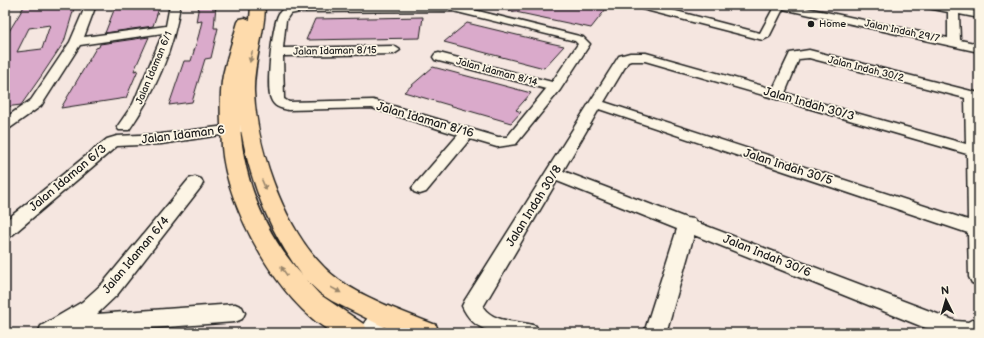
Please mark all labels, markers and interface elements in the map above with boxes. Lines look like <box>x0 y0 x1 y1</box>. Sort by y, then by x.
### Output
street label: Jalan Indah 29/7 <box>863 17 941 45</box>
place label: Home <box>819 18 846 30</box>
marker: Home <box>806 19 816 29</box>
street label: Jalan Idaman 6/1 <box>133 30 175 106</box>
street label: Jalan Idaman 8/15 <box>293 44 377 58</box>
one-way arrow <box>247 51 253 63</box>
street label: Jalan Indah 30/2 <box>827 54 905 84</box>
street label: Jalan Idaman 8/14 <box>455 55 539 89</box>
street label: Jalan Indah 30/3 <box>762 84 856 124</box>
street label: Jalan Idaman 8/16 <box>375 99 475 141</box>
street label: Jalan Idaman 6 <box>141 122 225 148</box>
street label: Jalan Idaman 6/3 <box>26 141 110 215</box>
street label: Jalan Indah 30/5 <box>741 146 835 189</box>
street label: Jalan Indah 30/8 <box>503 163 565 249</box>
one-way arrow <box>261 179 267 190</box>
street label: Jalan Idaman 6/4 <box>99 213 173 297</box>
street label: Jalan Indah 30/6 <box>721 232 813 280</box>
one-way arrow <box>281 265 288 277</box>
north arrow <box>926 280 966 320</box>
text: N <box>940 284 950 297</box>
one-way arrow <box>330 286 342 293</box>

